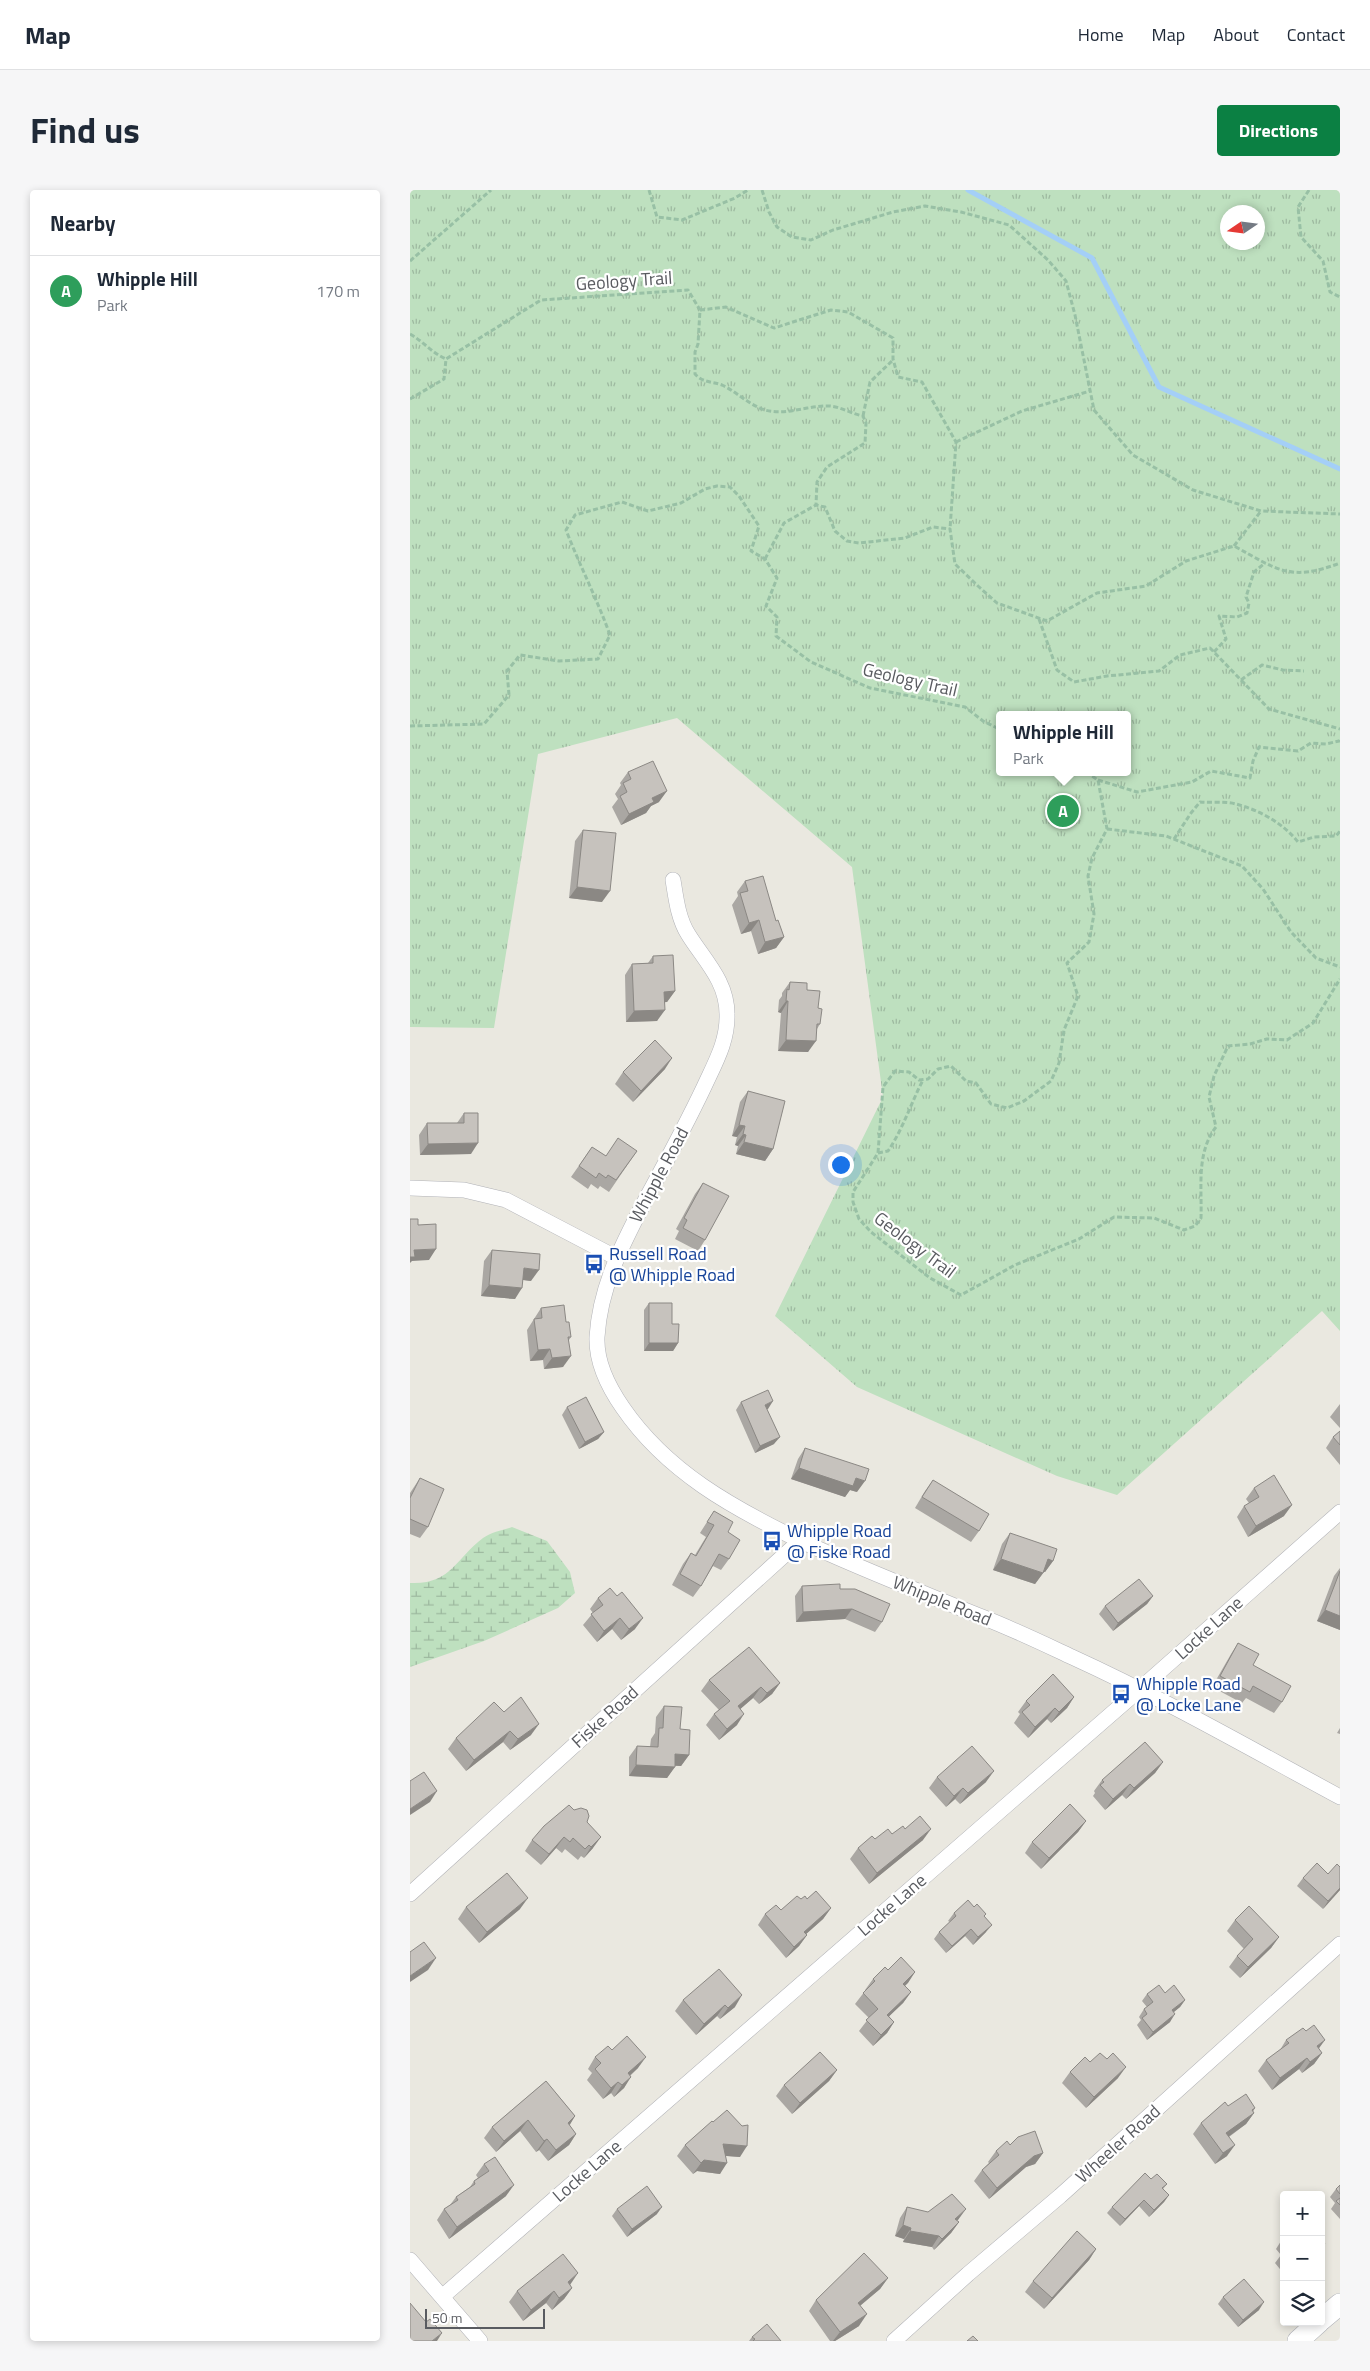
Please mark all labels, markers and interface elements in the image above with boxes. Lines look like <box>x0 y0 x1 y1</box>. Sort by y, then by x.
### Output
text: Map <box>25 17 71 53</box>
text: Home <box>1078 21 1124 48</box>
text: Map <box>1152 21 1185 48</box>
text: About <box>1213 21 1259 48</box>
text: Contact <box>1287 21 1345 48</box>
text: Find us <box>30 103 140 157</box>
button: Directions <box>1217 105 1340 156</box>
north arrow <box>1220 205 1265 250</box>
text: Nearby <box>50 207 115 239</box>
text: Whipple Hill <box>97 264 198 293</box>
street label: Geology Trail <box>575 264 673 297</box>
text: A <box>61 279 71 303</box>
text: 170 m <box>316 279 360 303</box>
text: Park <box>97 293 128 317</box>
street label: Geology Trail <box>860 656 960 704</box>
popup <box>996 711 1131 776</box>
text: Whipple Hill <box>1013 717 1114 746</box>
text: Park <box>1013 746 1044 770</box>
pin: A <box>1047 792 1079 830</box>
street label: Whipple Road <box>622 1122 695 1227</box>
your location <box>828 1152 854 1178</box>
street label: Geology Trail <box>869 1205 962 1284</box>
place label: Russell Road @ Whipple Road <box>609 1240 735 1288</box>
bus stop icon: Russell Road @ Whipple Road <box>583 1253 605 1275</box>
place label: Whipple Road @ Fiske Road <box>787 1517 892 1565</box>
bus stop icon: Whipple Road @ Fiske Road <box>761 1530 783 1552</box>
street label: Whipple Road <box>889 1568 996 1633</box>
street label: Locke Lane <box>1169 1590 1249 1666</box>
place label: Whipple Road @ Locke Lane <box>1136 1670 1241 1718</box>
street label: Fiske Road <box>565 1679 644 1754</box>
bus stop icon: Whipple Road @ Locke Lane <box>1110 1683 1132 1705</box>
street label: Locke Lane <box>851 1867 932 1942</box>
street label: Wheeler Road <box>1069 2098 1166 2189</box>
street label: Locke Lane <box>546 2133 627 2208</box>
map controls <box>1280 2191 1325 2326</box>
button: + <box>1280 2191 1325 2236</box>
button: − <box>1280 2236 1325 2281</box>
button: layers <box>1280 2281 1325 2326</box>
scale bar <box>425 2306 545 2329</box>
text: 50 m <box>432 2307 462 2328</box>

